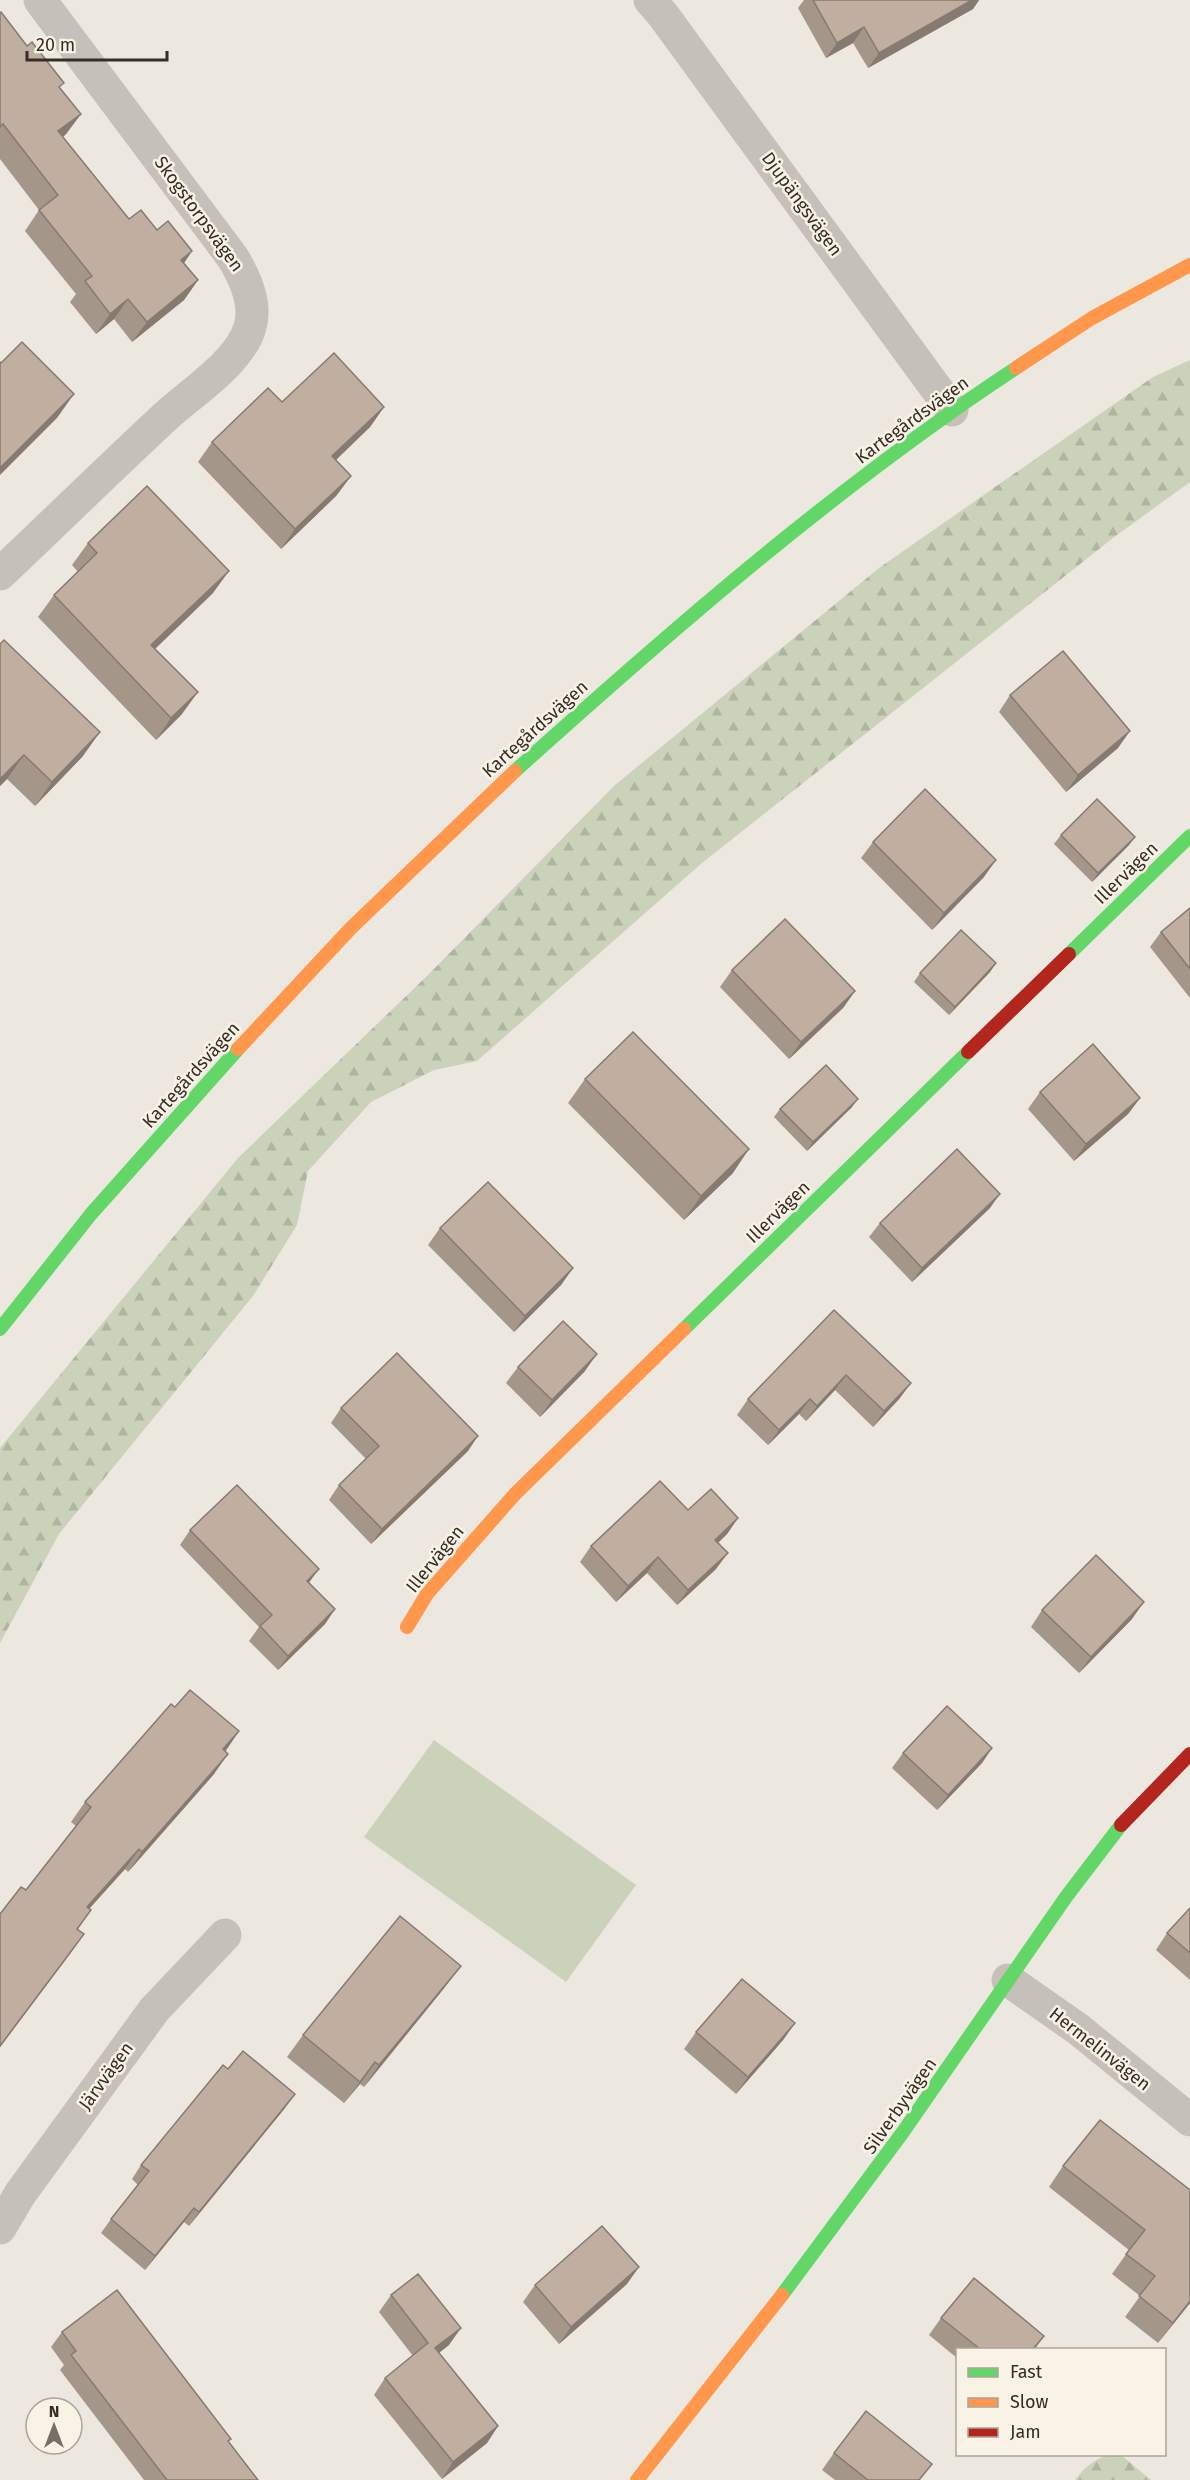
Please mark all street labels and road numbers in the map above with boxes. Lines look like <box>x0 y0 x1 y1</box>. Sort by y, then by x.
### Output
street label: Djupängsvägen <box>757 148 847 260</box>
street label: Skogstorpsvägen <box>150 152 248 276</box>
street label: Kartegårdsvägen <box>851 371 973 469</box>
street label: Kartegårdsvägen <box>477 676 593 782</box>
street label: Illervägen <box>1090 837 1162 909</box>
street label: Kartegårdsvägen <box>138 1017 244 1133</box>
street label: Illervägen <box>742 1176 814 1248</box>
street label: Illervägen <box>401 1521 469 1597</box>
street label: Hermelinvägen <box>1045 2003 1155 2095</box>
street label: Järvvägen <box>74 2038 138 2114</box>
street label: Silverbyvägen <box>859 2054 941 2158</box>

